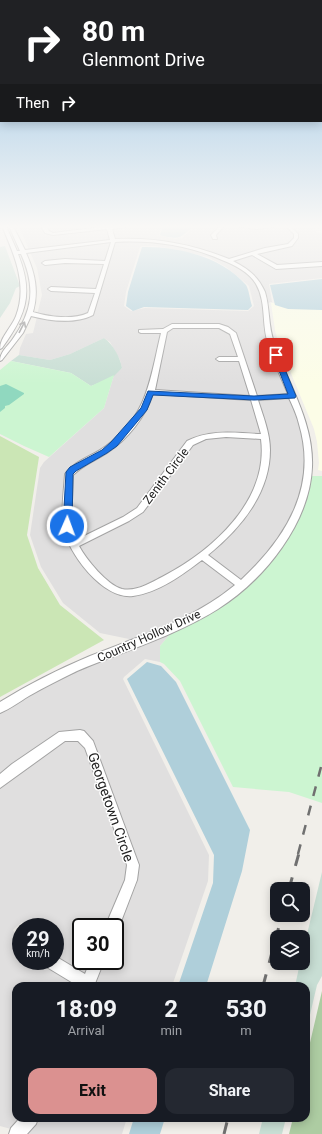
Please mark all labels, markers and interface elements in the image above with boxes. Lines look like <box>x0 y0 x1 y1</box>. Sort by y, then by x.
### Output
text: 80 m <box>82 15 145 48</box>
icon: right <box>16 16 68 68</box>
text: Glenmont Drive <box>82 49 205 70</box>
icon: right <box>57 92 79 114</box>
text: Then <box>16 94 49 112</box>
one-way arrow <box>19 322 26 334</box>
pin <box>259 338 293 372</box>
icon: arrive <box>265 344 287 366</box>
street label: Zenith Circle <box>140 445 192 507</box>
position arrow <box>46 505 88 547</box>
street label: Country Hollow Drive <box>95 607 203 665</box>
street label: Georgetown Circle <box>85 750 137 864</box>
map controls <box>270 882 310 970</box>
button: search <box>270 882 310 922</box>
speed limit sign: 30 <box>72 918 124 970</box>
text: 29 <box>27 927 49 951</box>
button: layers <box>270 930 310 970</box>
text: km/h <box>26 948 50 959</box>
text: 18:09 <box>55 995 117 1023</box>
text: 2 <box>164 995 178 1023</box>
text: 530 <box>225 995 267 1023</box>
text: Arrival <box>68 1023 105 1038</box>
text: min <box>160 1023 182 1038</box>
text: m <box>240 1023 252 1038</box>
button: Exit <box>28 1068 157 1114</box>
button: Share <box>165 1068 294 1114</box>

